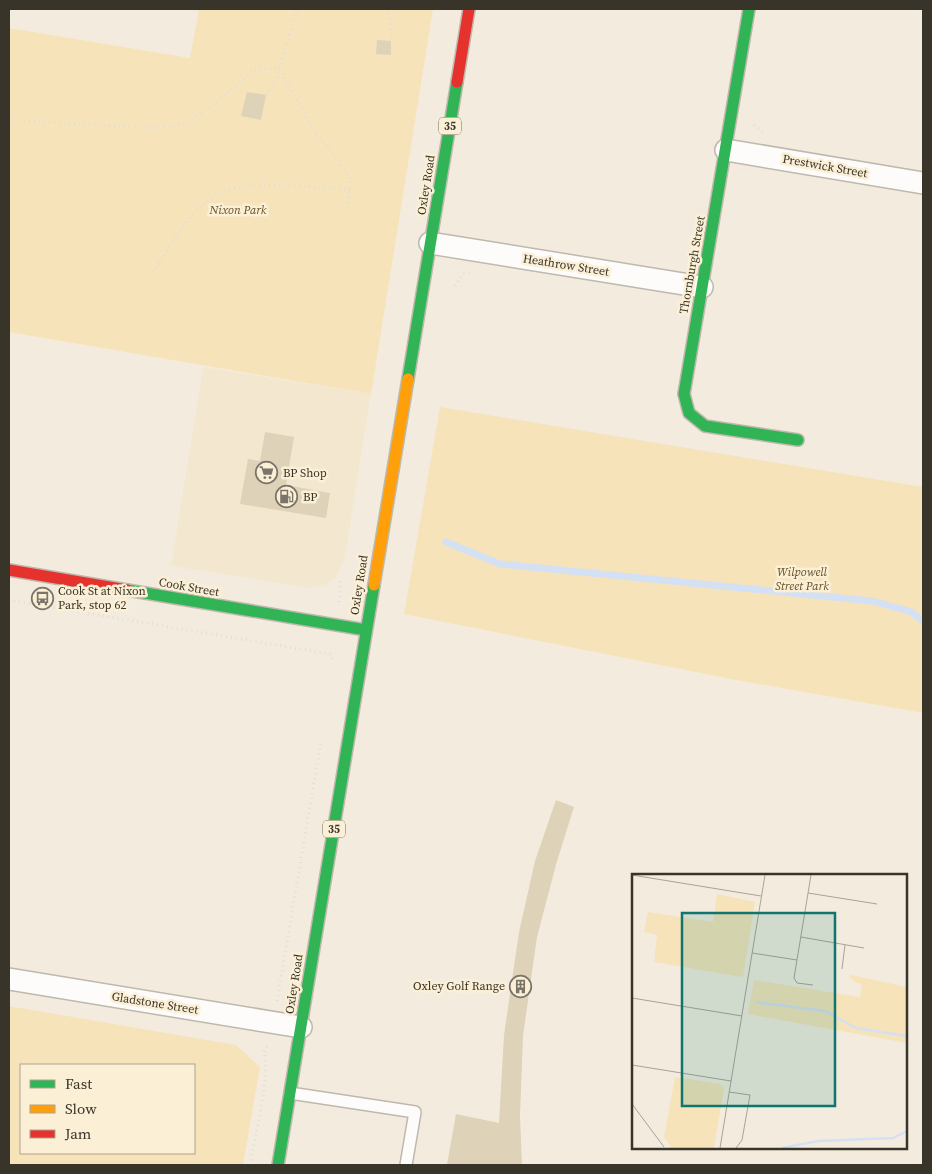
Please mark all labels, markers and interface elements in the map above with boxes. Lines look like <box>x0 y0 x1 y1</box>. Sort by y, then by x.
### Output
road number: 35 <box>439 118 461 134</box>
street label: Prestwick Street <box>781 151 869 181</box>
street label: Oxley Road <box>413 154 439 216</box>
park label: Nixon Park <box>208 202 267 218</box>
street label: Thornburgh Street <box>676 215 709 315</box>
street label: Heathrow Street <box>522 250 610 280</box>
supermarket icon: BP Shop <box>255 461 279 485</box>
place label: BP Shop <box>283 465 327 481</box>
fuel station icon: BP <box>275 485 299 509</box>
place label: BP <box>303 489 317 505</box>
street label: Oxley Road <box>346 554 372 616</box>
park label: Wilpowell Street Park <box>775 564 829 594</box>
street label: Cook Street <box>158 574 221 600</box>
place label: Cook St at Nixon Park, stop 62 <box>58 583 146 613</box>
bus stop icon: Cook St at Nixon Park, stop 62 <box>30 586 54 610</box>
road number: 35 <box>323 821 345 838</box>
inset map <box>632 874 907 1149</box>
street label: Oxley Road <box>281 953 307 1015</box>
building icon: Oxley Golf Range <box>509 974 533 998</box>
place label: Oxley Golf Range <box>413 978 505 994</box>
street label: Gladstone Street <box>111 988 200 1018</box>
legend <box>20 1064 195 1154</box>
text: Fast <box>65 1073 92 1094</box>
text: Slow <box>65 1098 97 1119</box>
text: Jam <box>64 1123 92 1144</box>

